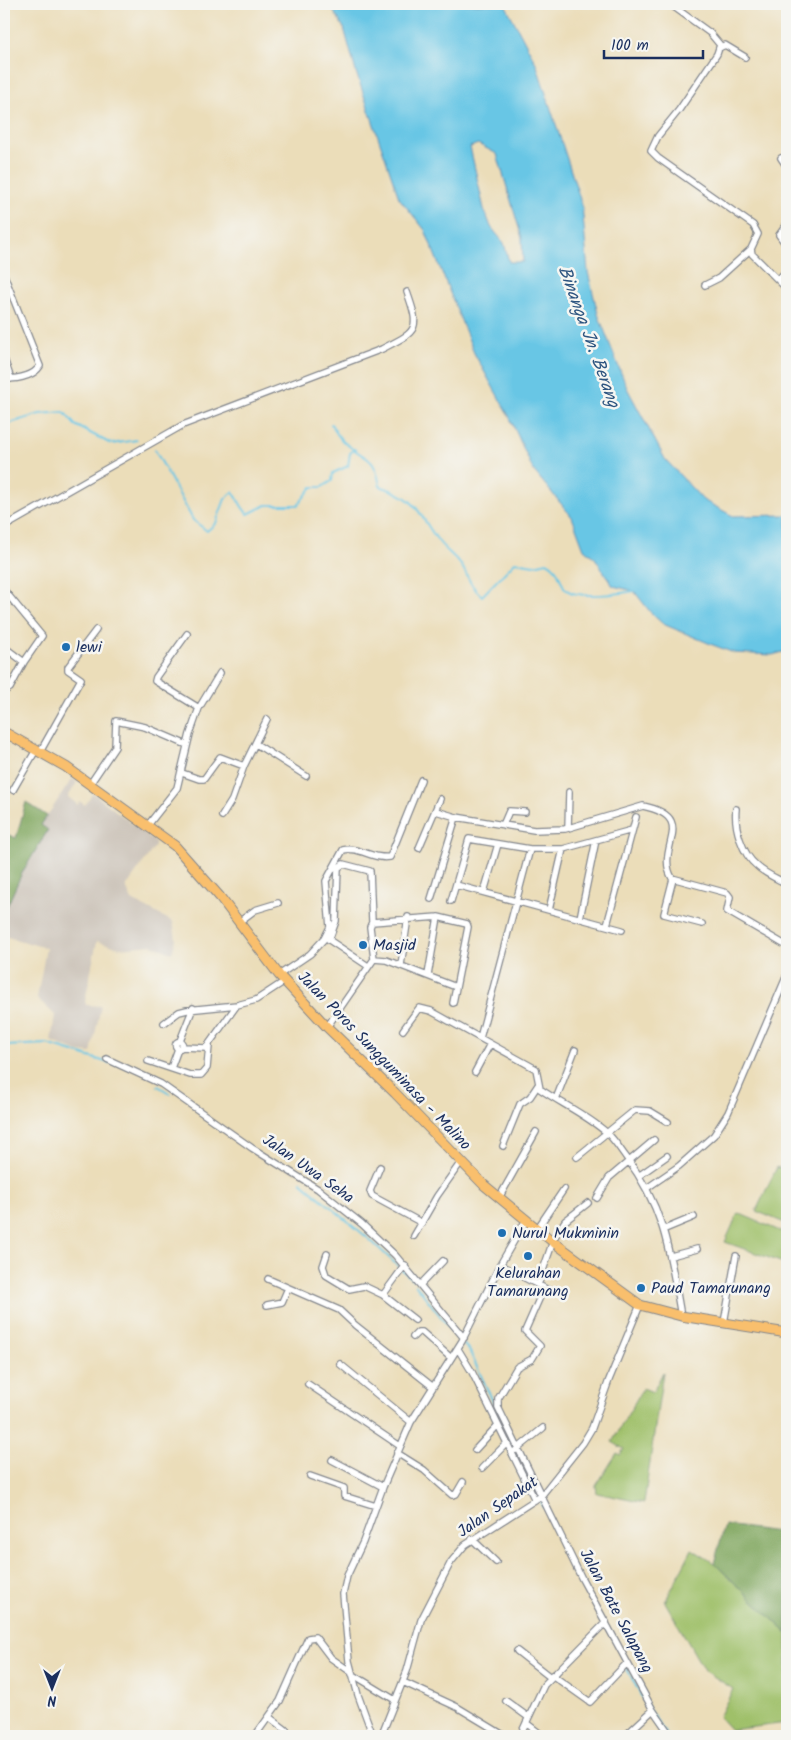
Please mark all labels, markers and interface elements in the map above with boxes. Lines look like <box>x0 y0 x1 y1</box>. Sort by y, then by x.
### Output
scale bar <box>604 28 702 60</box>
text: 100 m <box>611 34 649 58</box>
water label: Binanga Jn. Berang <box>549 262 628 413</box>
place label: lewi <box>76 635 103 660</box>
marker: lewi <box>60 641 72 653</box>
place label: Masjid <box>373 933 417 958</box>
marker: Masjid <box>357 939 369 951</box>
street label: Jalan Poros Sungguminasa - Malino <box>291 965 477 1157</box>
street label: Jalan Uwa Seha <box>257 1128 359 1210</box>
place label: Nurul Mukminin <box>512 1221 619 1246</box>
marker: Nurul Mukminin <box>496 1227 508 1239</box>
marker: Kelurahan Tamarunang <box>522 1250 534 1262</box>
place label: Kelurahan Tamarunang <box>487 1261 569 1304</box>
place label: Paud Tamarunang <box>651 1276 771 1301</box>
marker: Paud Tamarunang <box>635 1282 647 1294</box>
street label: Jalan Sepakat <box>453 1470 544 1544</box>
street label: Jalan Bate Salapang <box>573 1544 659 1678</box>
north arrow <box>28 1662 78 1712</box>
text: N <box>47 1689 56 1711</box>

